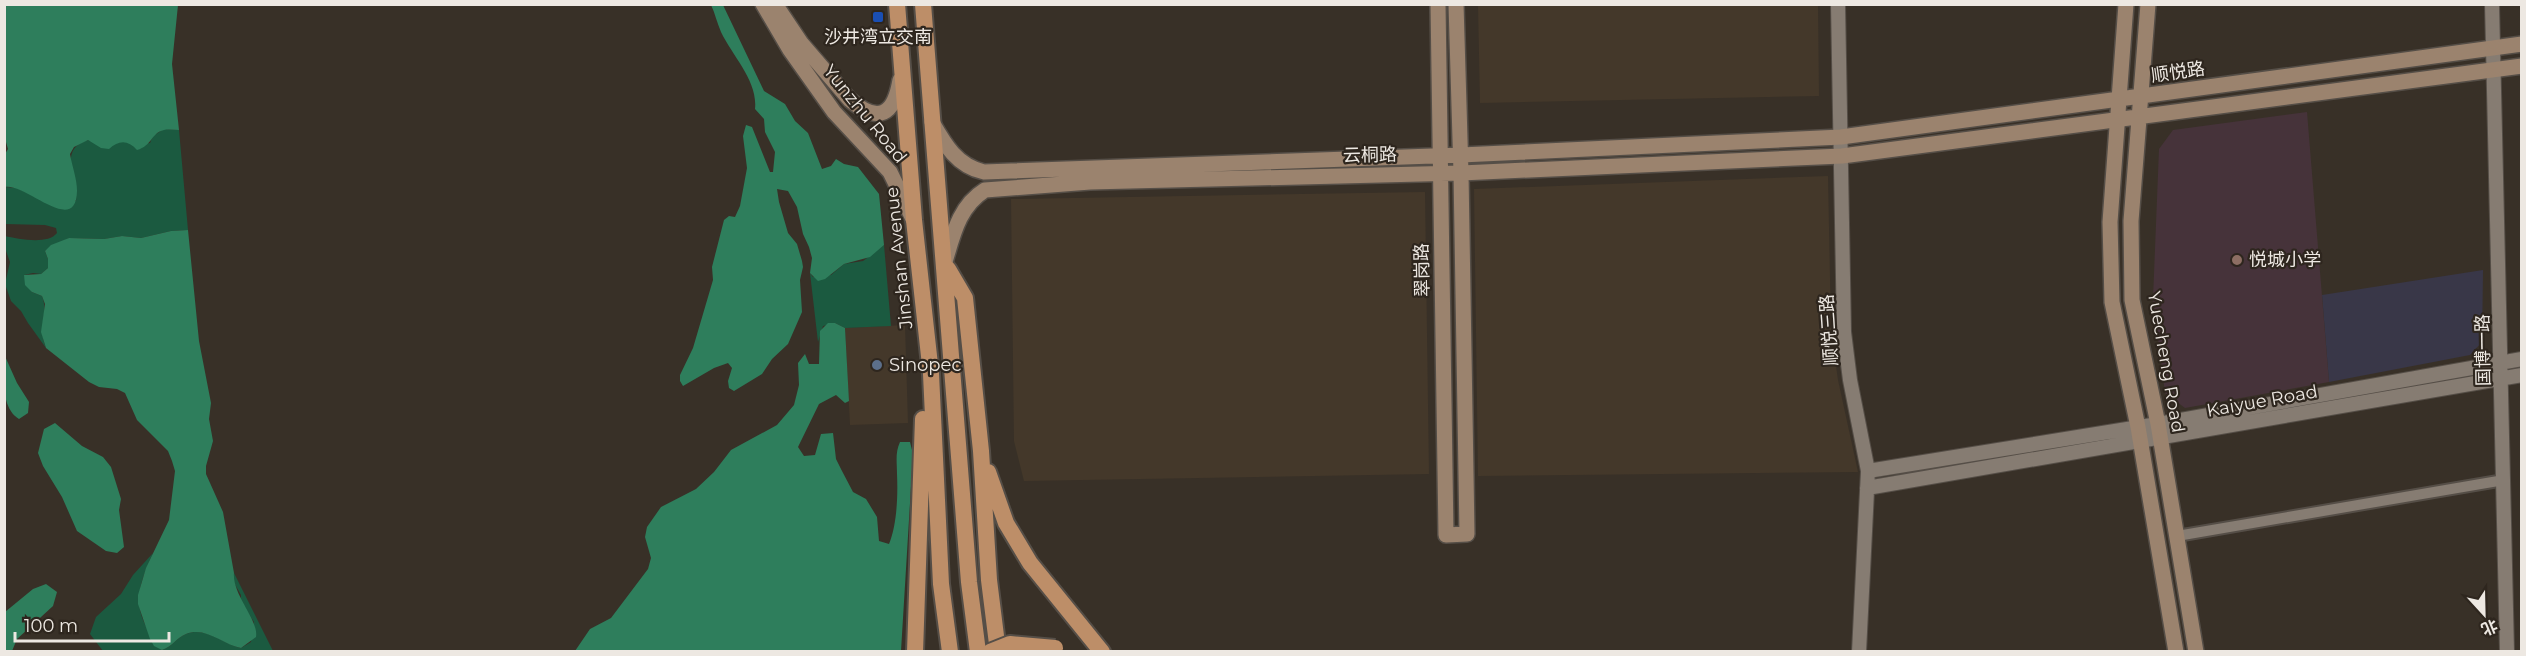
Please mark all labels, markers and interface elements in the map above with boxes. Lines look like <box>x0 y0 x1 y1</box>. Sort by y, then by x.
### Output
marker: 沙井湾立交南 <box>871 10 885 24</box>
place label: 沙井湾立交南 <box>824 26 932 48</box>
street label: 顺悦路 <box>2150 57 2206 87</box>
street label: Yunzhu Road <box>819 60 911 168</box>
street label: 云桐路 <box>1343 144 1397 166</box>
street label: Jinshan Avenue <box>881 186 917 331</box>
street label: 翠岗路 <box>1411 243 1433 297</box>
place label: 悦城小学 <box>2249 249 2321 271</box>
marker: 悦城小学 <box>2230 253 2244 267</box>
street label: Yuecheng Road <box>2143 290 2189 434</box>
street label: 顺悦三路 <box>1816 293 1842 367</box>
street label: 国博一路 <box>2471 314 2495 386</box>
place label: Sinopec <box>889 354 962 376</box>
marker: Sinopec <box>870 358 884 372</box>
street label: Kaiyue Road <box>2205 380 2319 422</box>
north arrow <box>2454 584 2514 644</box>
scale bar <box>15 605 170 643</box>
text: 100 m <box>24 615 78 637</box>
text: 北 <box>2478 616 2500 639</box>

